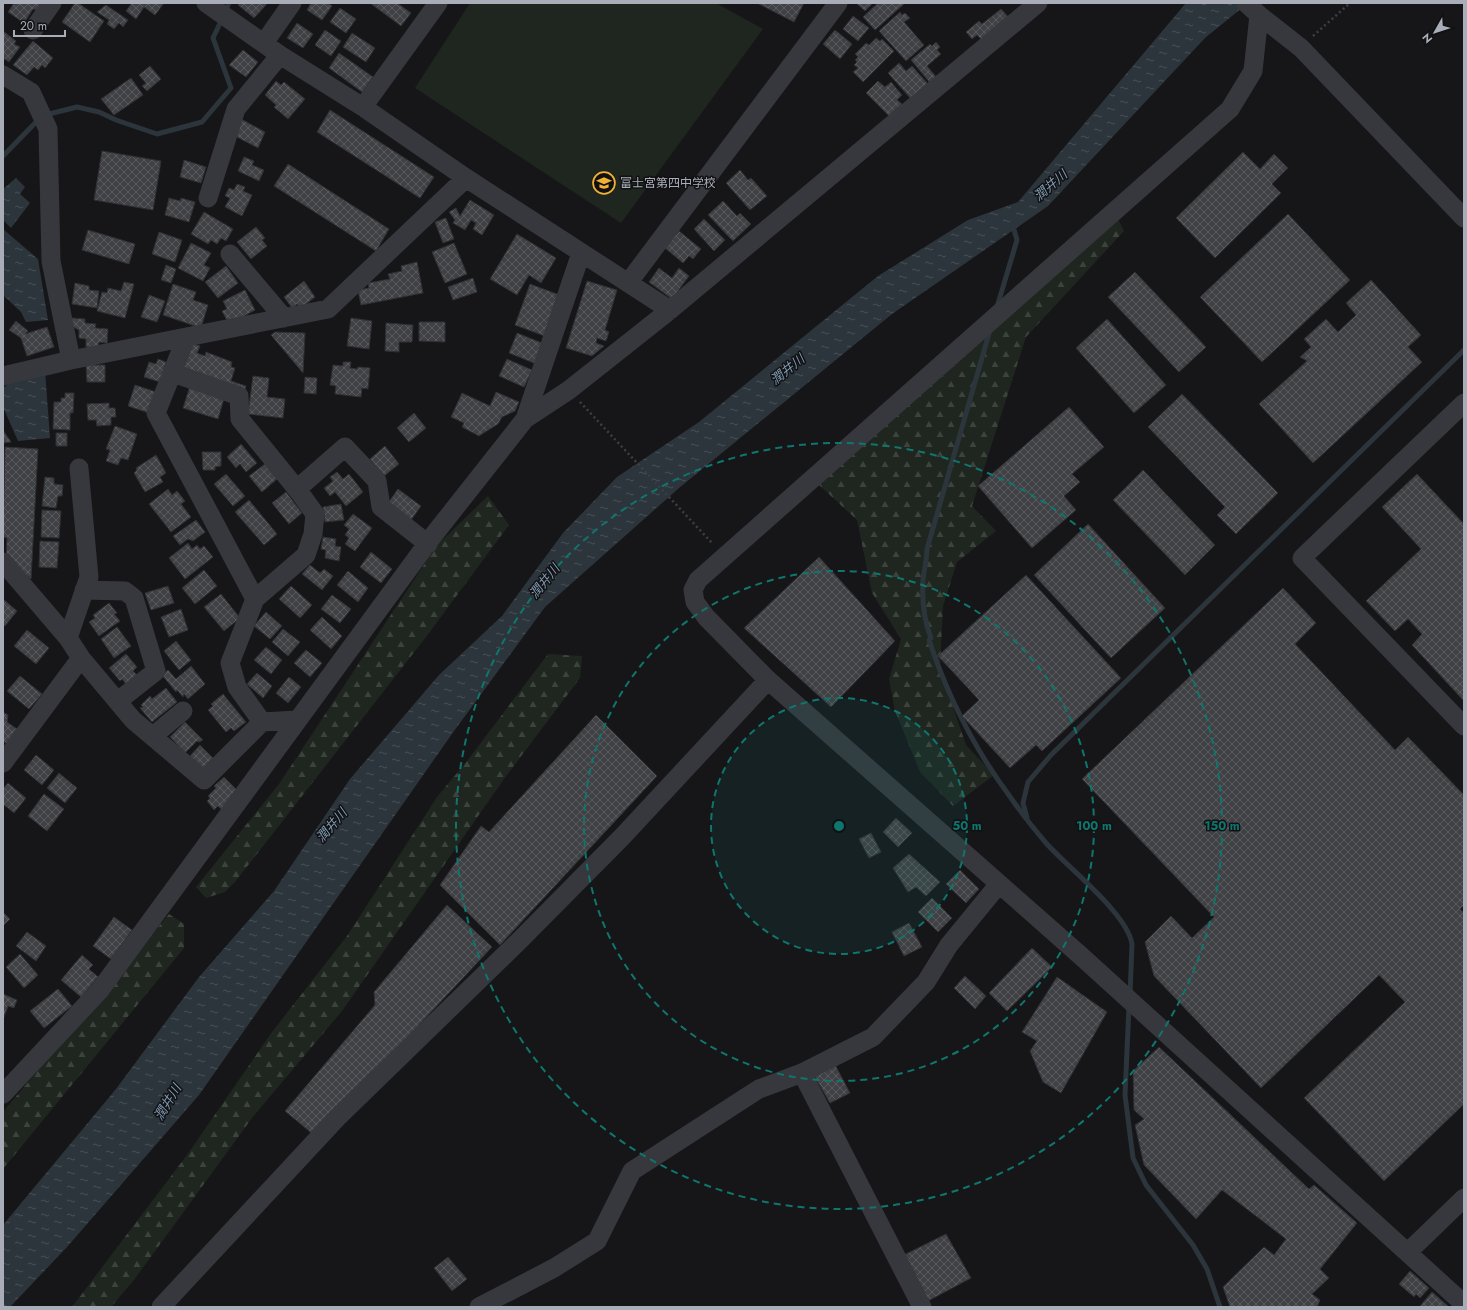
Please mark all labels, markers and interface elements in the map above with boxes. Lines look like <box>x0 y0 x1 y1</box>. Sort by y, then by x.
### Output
scale bar <box>14 12 65 38</box>
north arrow <box>1415 12 1455 52</box>
text: 20 m <box>20 17 47 35</box>
text: N <box>1418 30 1436 47</box>
water label: 潤井川 <box>1029 164 1073 205</box>
school or university icon: 富士宮第四中学校 <box>591 170 617 196</box>
place label: 富士宮第四中学校 <box>620 174 716 192</box>
water label: 潤井川 <box>766 348 810 389</box>
water label: 潤井川 <box>525 559 565 602</box>
water label: 潤井川 <box>311 803 353 846</box>
text: 50 m <box>952 817 982 835</box>
text: 100 m <box>1076 817 1112 835</box>
text: 150 m <box>1204 817 1240 835</box>
centre of rings <box>832 819 846 833</box>
water label: 潤井川 <box>149 1079 187 1124</box>

